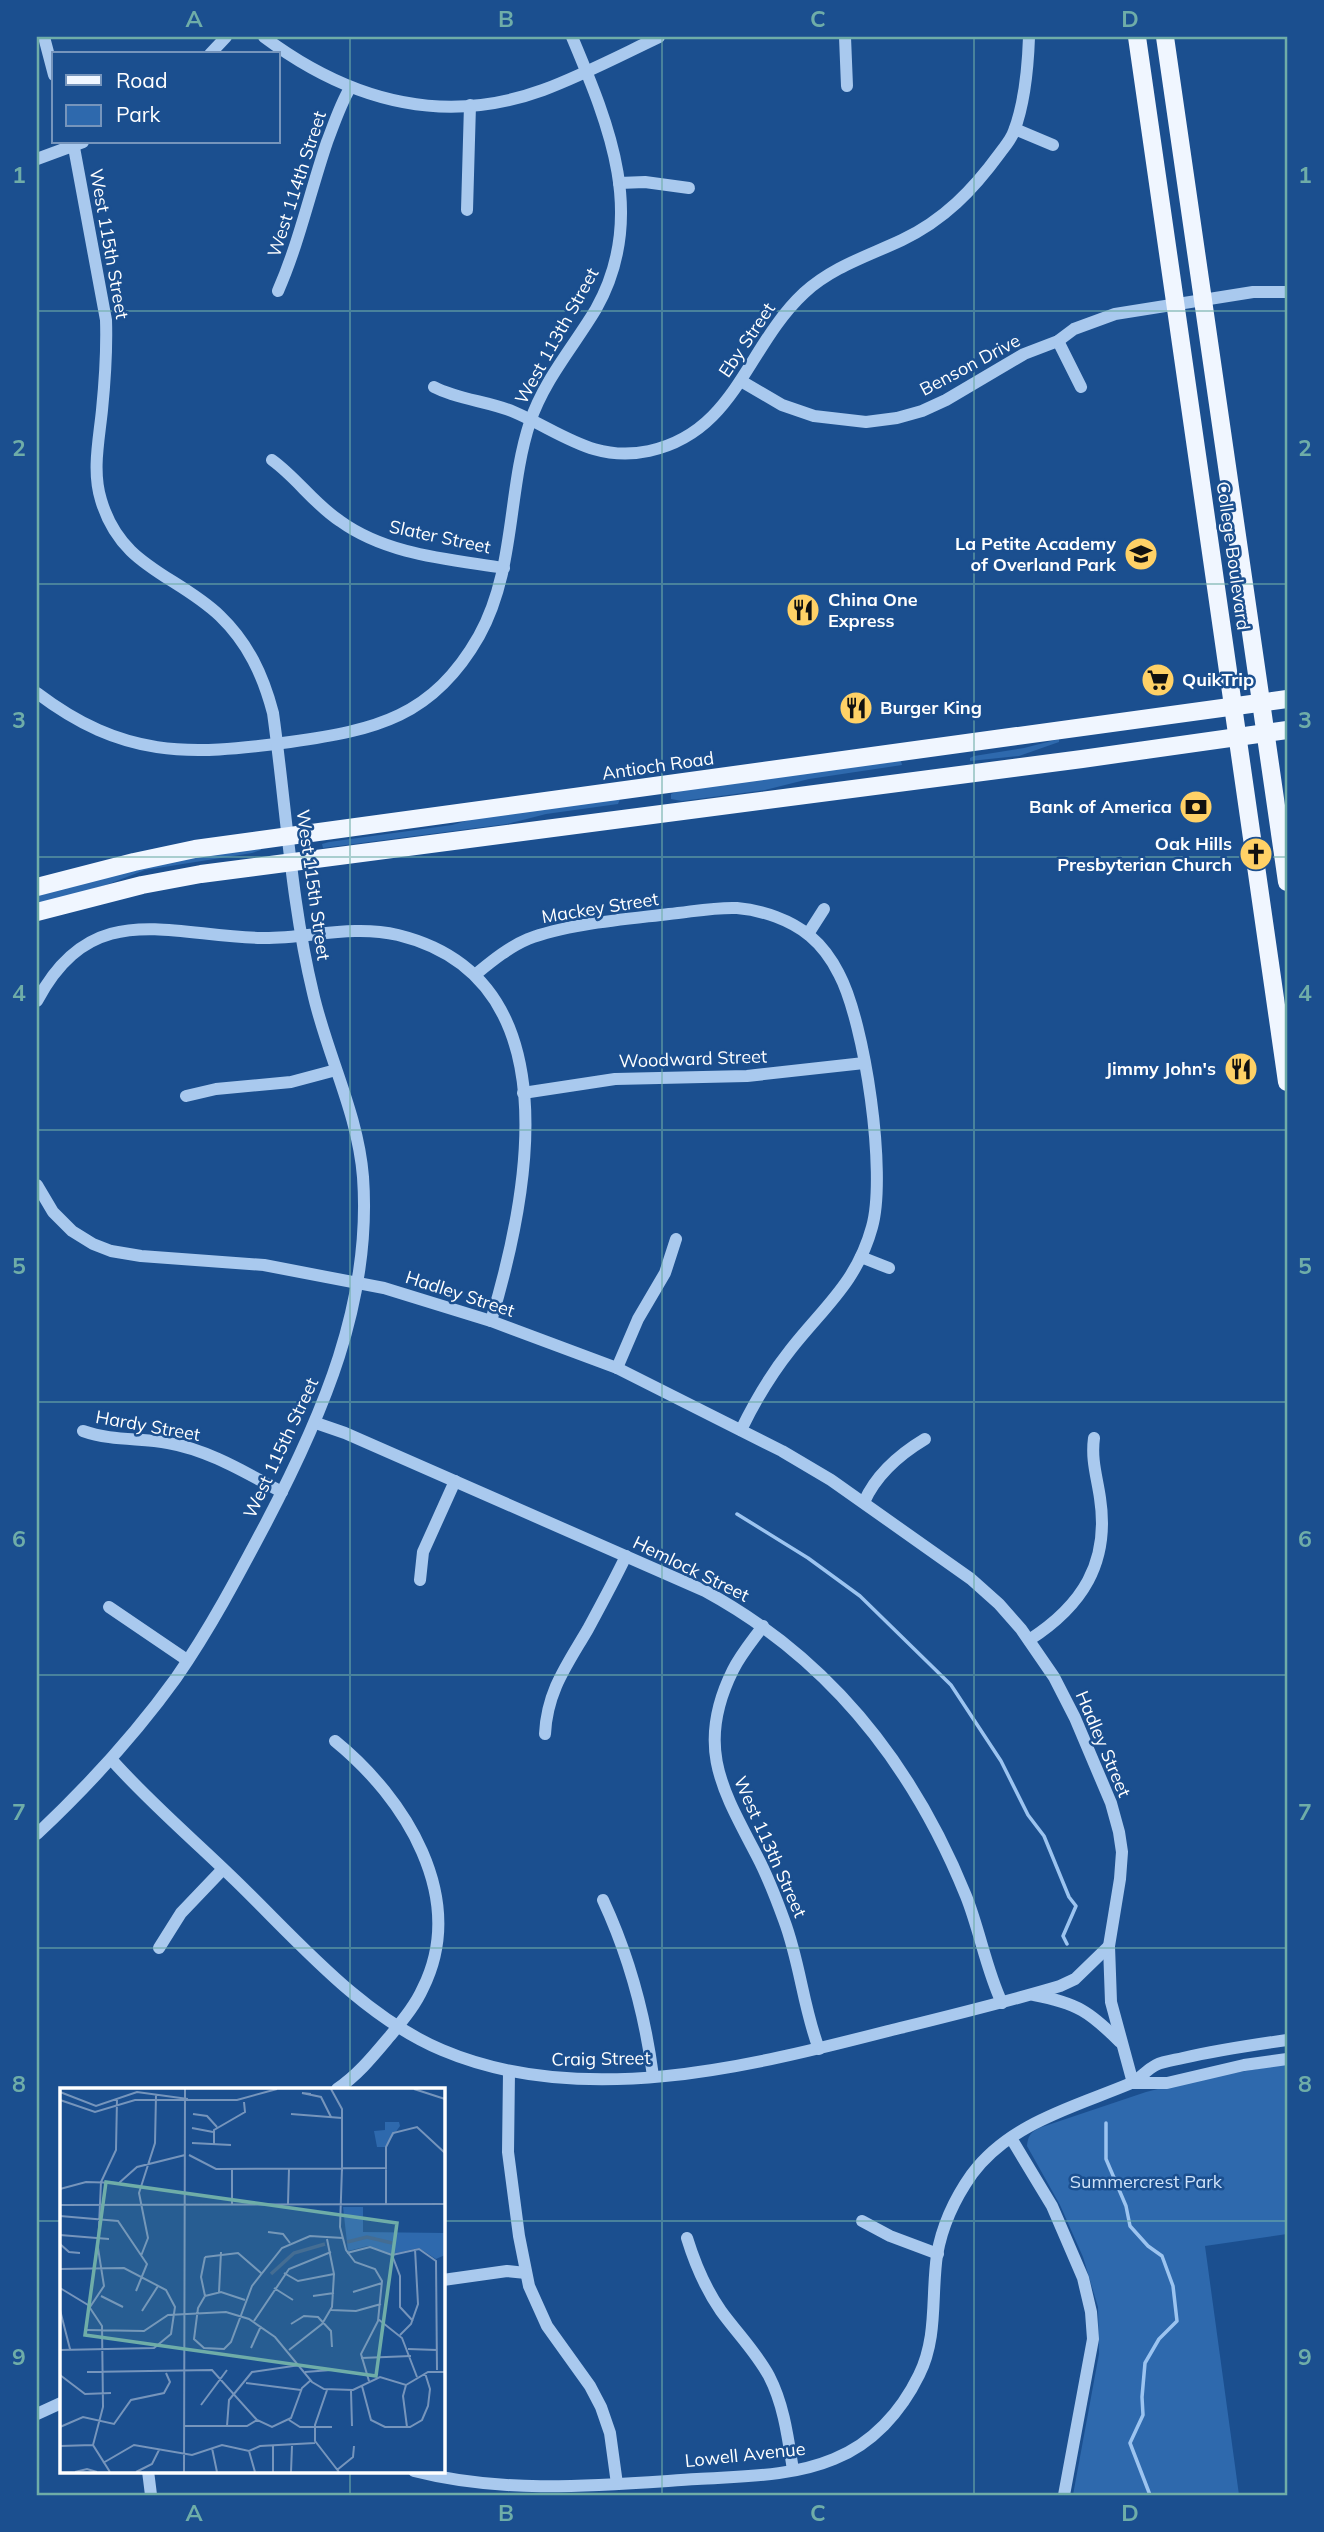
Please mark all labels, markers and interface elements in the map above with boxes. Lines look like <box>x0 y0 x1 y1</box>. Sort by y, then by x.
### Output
text: A <box>185 4 203 33</box>
text: B <box>498 4 514 33</box>
text: C <box>810 4 826 33</box>
text: D <box>1121 4 1139 33</box>
legend <box>52 52 280 144</box>
text: Road <box>116 67 167 93</box>
text: Park <box>116 101 160 127</box>
street label: West 114th Street <box>262 108 331 260</box>
text: 1 <box>12 160 26 189</box>
text: 1 <box>1298 160 1312 189</box>
street label: West 115th Street <box>85 167 134 321</box>
street label: West 113th Street <box>510 264 604 408</box>
street label: Eby Street <box>713 298 780 382</box>
street label: Benson Drive <box>916 328 1024 401</box>
text: 2 <box>12 433 26 462</box>
text: 2 <box>1298 433 1312 462</box>
street label: College Boulevard <box>1212 480 1255 632</box>
street label: Slater Street <box>387 515 493 558</box>
place label: La Petite Academy of Overland Park <box>955 532 1117 576</box>
school or university icon: La Petite Academy of Overland Park <box>1122 535 1160 573</box>
place label: China One Express <box>828 588 918 632</box>
restaurant icon: China One Express <box>784 591 822 629</box>
supermarket icon: QuikTrip <box>1139 661 1177 699</box>
place label: QuikTrip <box>1182 668 1254 691</box>
restaurant icon: Burger King <box>837 689 875 727</box>
place label: Burger King <box>880 696 982 719</box>
text: 3 <box>12 705 26 734</box>
text: 3 <box>1298 705 1312 734</box>
street label: Antioch Road <box>600 746 715 785</box>
bank icon: Bank of America <box>1177 788 1215 826</box>
place label: Bank of America <box>1029 795 1172 818</box>
street label: West 115th Street <box>292 808 335 962</box>
place label: Oak Hills Presbyterian Church <box>1057 832 1232 876</box>
church icon: Oak Hills Presbyterian Church <box>1237 835 1275 873</box>
street label: Mackey Street <box>540 887 660 928</box>
text: 4 <box>12 978 26 1007</box>
text: 4 <box>1298 978 1312 1007</box>
street label: Woodward Street <box>618 1044 767 1073</box>
restaurant icon: Jimmy John's <box>1222 1050 1260 1088</box>
place label: Jimmy John's <box>1106 1057 1216 1080</box>
text: 5 <box>12 1251 26 1280</box>
text: 5 <box>1298 1251 1312 1280</box>
street label: Hadley Street <box>403 1265 518 1322</box>
street label: West 115th Street <box>238 1374 323 1522</box>
street label: Hardy Street <box>94 1405 202 1446</box>
text: 6 <box>12 1524 26 1553</box>
text: 6 <box>1298 1524 1312 1553</box>
street label: Hemlock Street <box>629 1530 753 1607</box>
street label: Hadley Street <box>1071 1687 1136 1800</box>
street label: West 113th Street <box>729 1773 812 1921</box>
text: 7 <box>12 1797 26 1826</box>
text: 7 <box>1298 1797 1312 1826</box>
street label: Craig Street <box>551 2046 651 2071</box>
text: 8 <box>12 2069 26 2098</box>
text: 8 <box>1298 2069 1312 2098</box>
inset map <box>60 2088 444 2472</box>
park label: Summercrest Park <box>1070 2170 1223 2193</box>
text: 9 <box>12 2342 26 2371</box>
text: 9 <box>1298 2342 1312 2371</box>
street label: Lowell Avenue <box>684 2437 806 2472</box>
text: A <box>185 2498 203 2527</box>
text: B <box>498 2498 514 2527</box>
text: C <box>810 2498 826 2527</box>
text: D <box>1121 2498 1139 2527</box>

